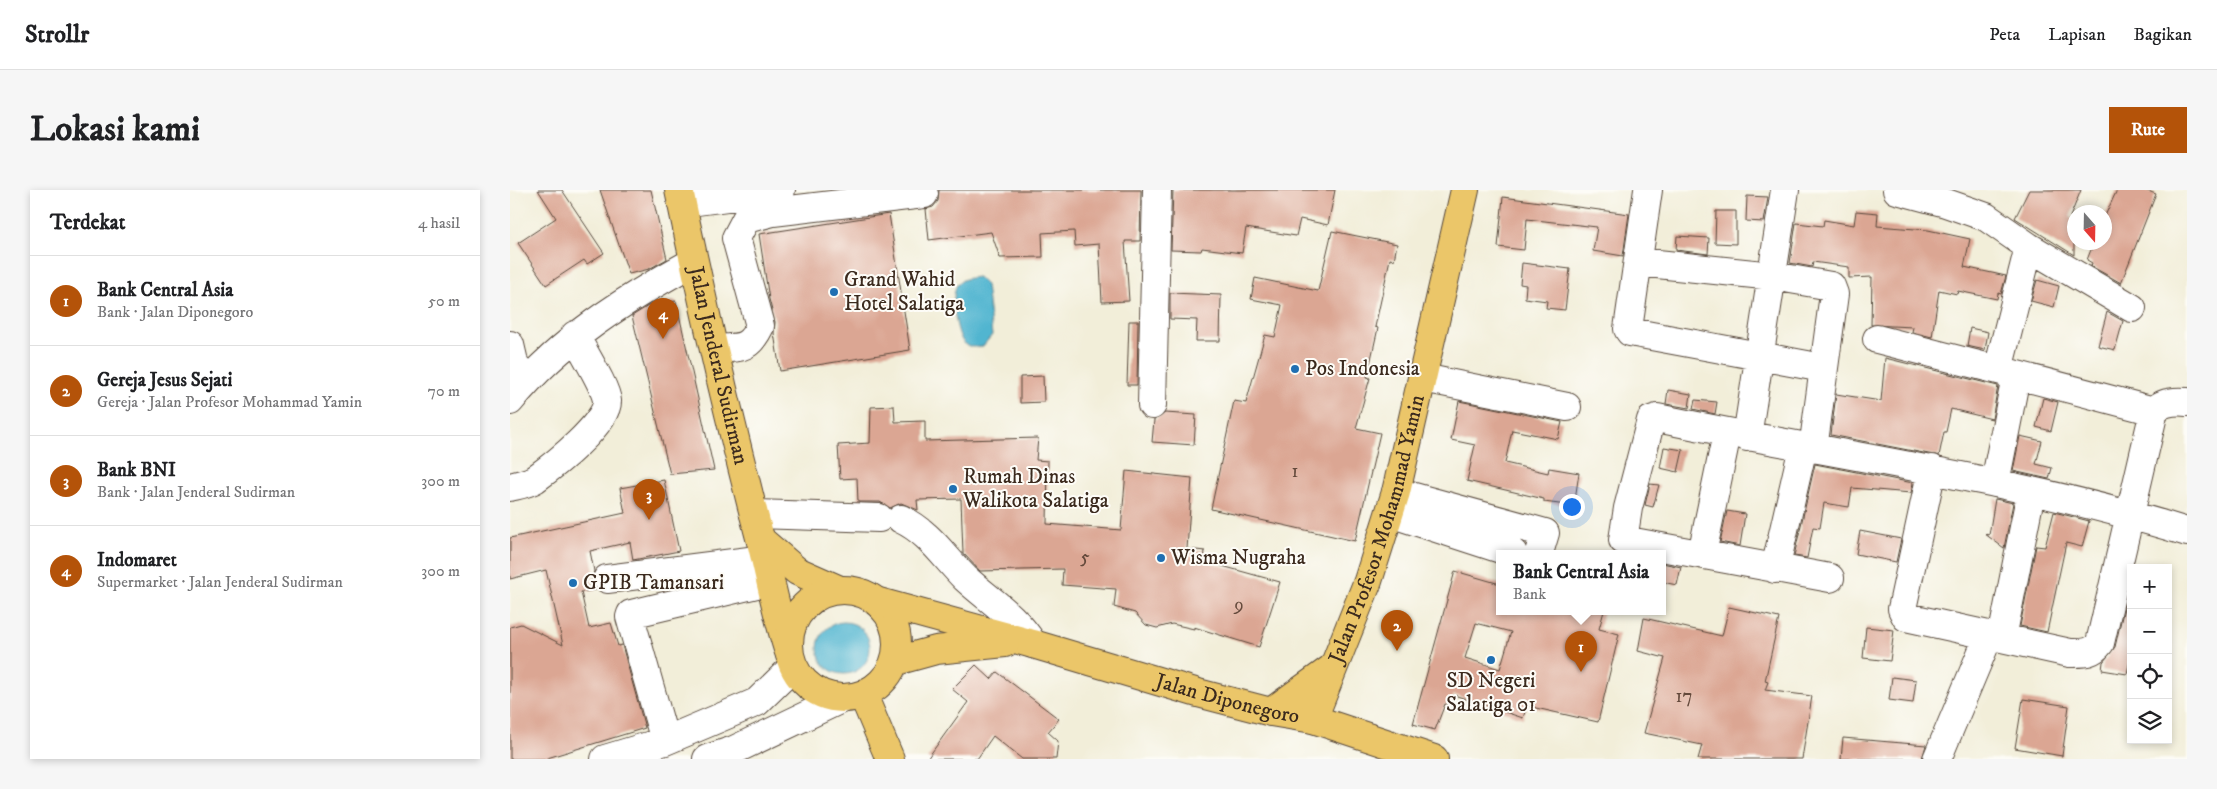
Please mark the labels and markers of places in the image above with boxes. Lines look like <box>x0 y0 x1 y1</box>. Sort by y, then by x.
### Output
place label: Grand Wahid Hotel Salatiga <box>844 267 964 317</box>
marker: Grand Wahid Hotel Salatiga <box>828 286 840 298</box>
pin: 4 <box>647 298 679 339</box>
place label: Pos Indonesia <box>1305 356 1420 382</box>
marker: Pos Indonesia <box>1289 363 1301 375</box>
place label: Rumah Dinas Walikota Salatiga <box>962 464 1109 514</box>
pin: 3 <box>633 479 665 520</box>
marker: Rumah Dinas Walikota Salatiga <box>947 483 959 495</box>
place label: Wisma Nugraha <box>1170 545 1306 571</box>
marker: Wisma Nugraha <box>1155 552 1167 564</box>
place label: GPIB Tamansari <box>583 570 724 596</box>
marker: GPIB Tamansari <box>567 577 579 589</box>
pin: 2 <box>1381 610 1413 651</box>
pin: 1 <box>1565 631 1597 672</box>
marker: SD Negeri Salatiga 01 <box>1485 654 1497 666</box>
place label: SD Negeri Salatiga 01 <box>1446 668 1536 718</box>

